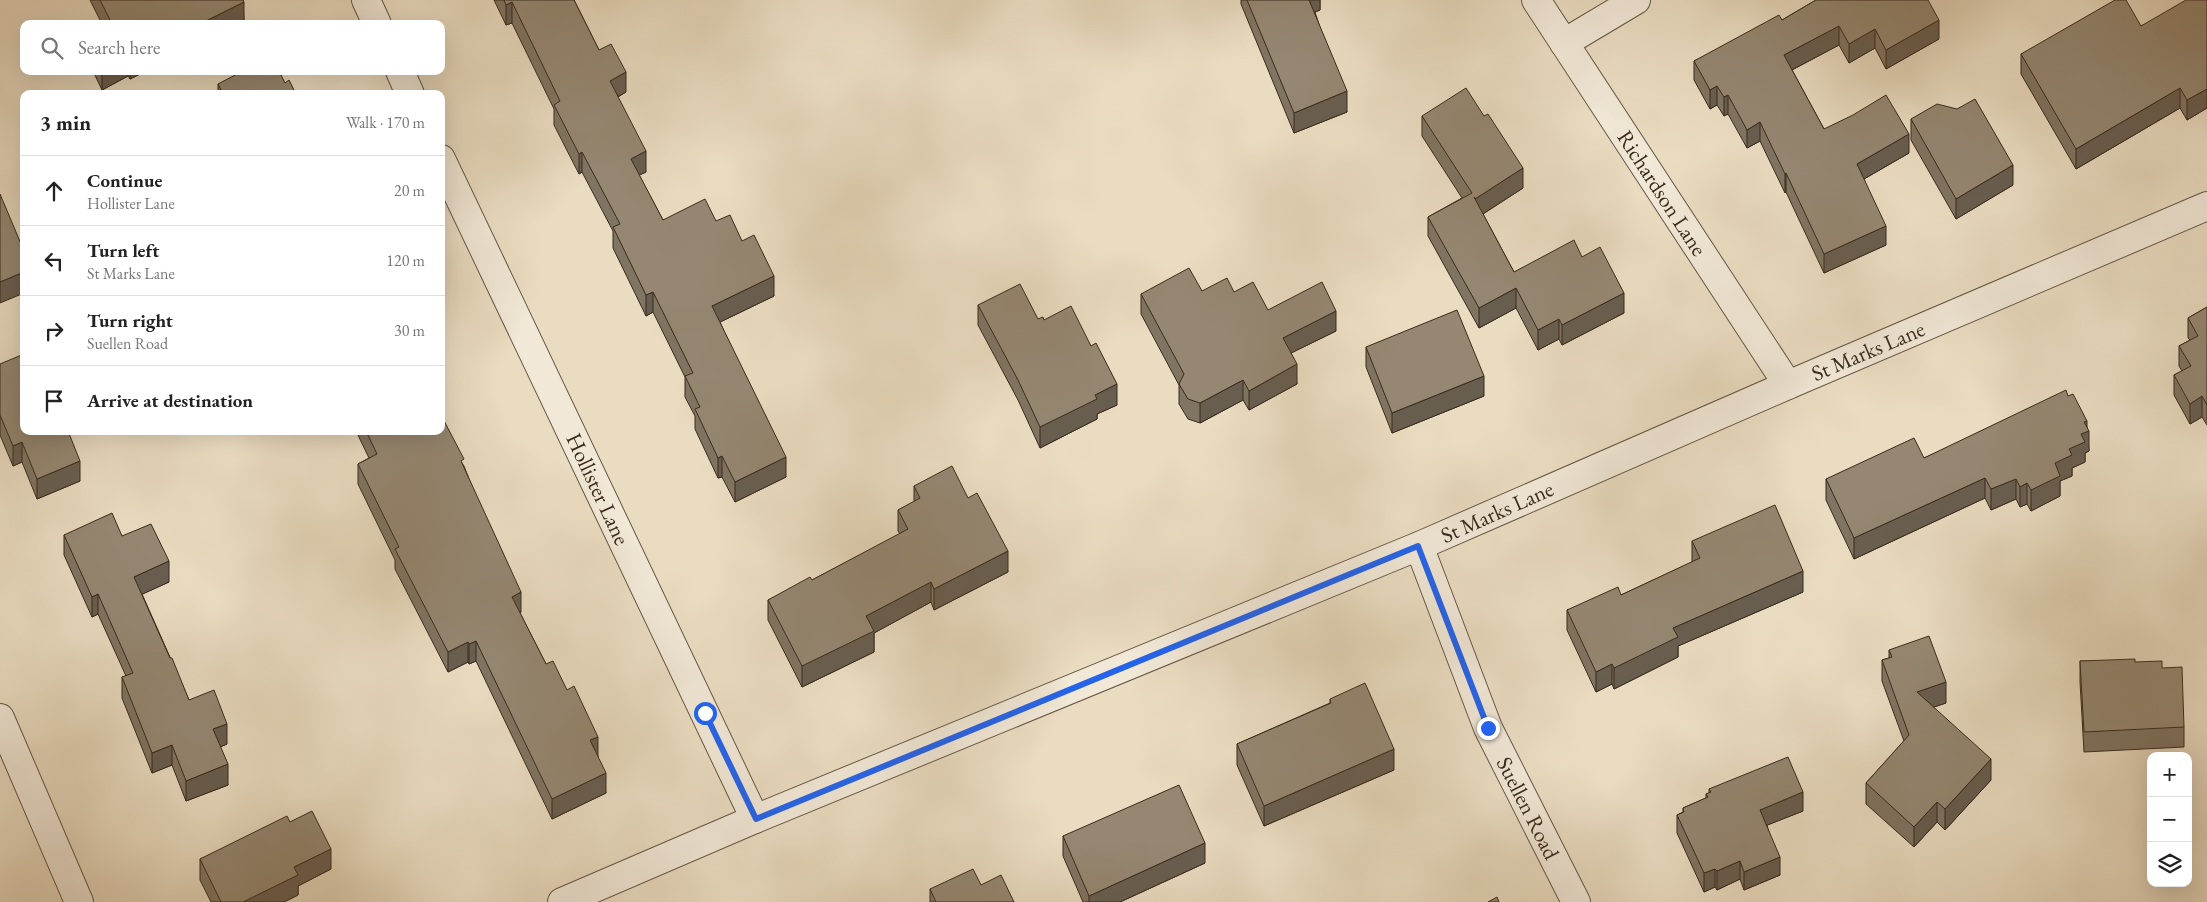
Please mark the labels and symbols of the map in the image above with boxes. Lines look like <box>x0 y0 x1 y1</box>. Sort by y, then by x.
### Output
street label: Richardson Lane <box>1611 125 1714 262</box>
street label: St Marks Lane <box>1807 314 1930 388</box>
street label: Hollister Lane <box>559 428 637 550</box>
street label: St Marks Lane <box>1436 474 1558 550</box>
route start <box>694 702 717 725</box>
route end <box>1477 717 1500 740</box>
street label: Suellen Road <box>1490 752 1567 865</box>

